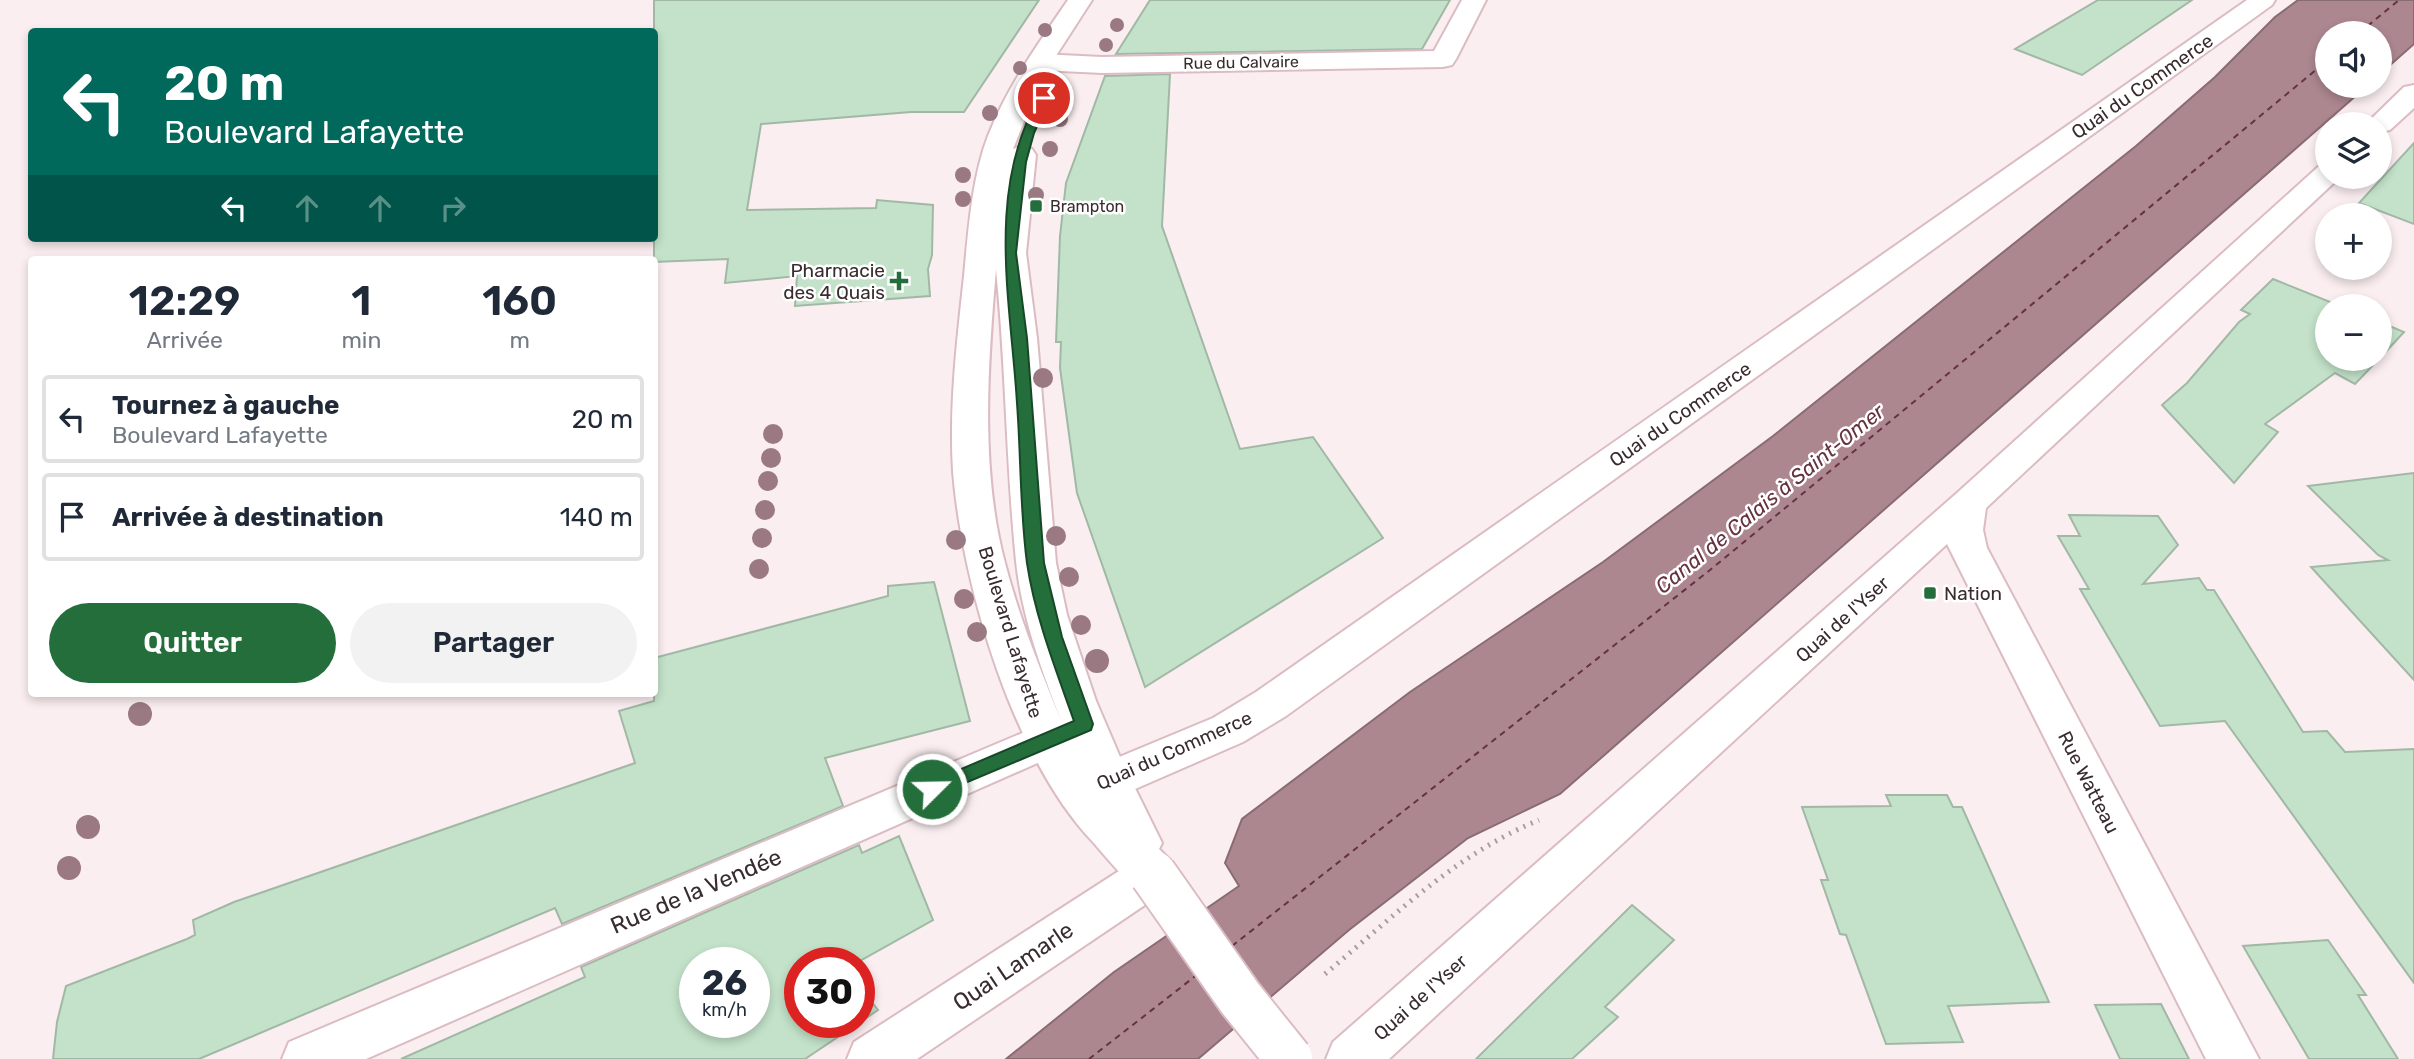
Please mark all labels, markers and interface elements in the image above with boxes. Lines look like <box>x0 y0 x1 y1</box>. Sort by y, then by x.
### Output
map controls <box>2315 21 2392 371</box>
button: sound <box>2315 21 2392 98</box>
street label: Quai du Commerce <box>2067 29 2218 144</box>
street label: Rue du Calvaire <box>1183 52 1299 73</box>
text: 20 m <box>164 54 285 112</box>
icon: left <box>49 56 140 147</box>
pin <box>1014 68 1074 128</box>
icon: arrive <box>1025 79 1063 117</box>
button: layers <box>2315 112 2392 189</box>
text: Boulevard Lafayette <box>164 113 464 151</box>
icon: left <box>215 189 253 227</box>
icon: ahead <box>288 189 326 227</box>
icon: ahead <box>361 189 399 227</box>
icon: right <box>434 189 472 227</box>
place label: Brampton <box>1050 197 1124 216</box>
marker: Brampton <box>1028 198 1044 214</box>
button: + <box>2315 203 2392 280</box>
place label: Pharmacie des 4 Quais <box>783 259 885 304</box>
marker: Pharmacie des 4 Quais <box>891 273 907 289</box>
text: 12:29 <box>129 276 241 326</box>
text: 1 <box>351 276 371 326</box>
text: 160 <box>482 276 557 326</box>
button: − <box>2315 294 2392 371</box>
text: Arrivée <box>146 326 223 354</box>
text: min <box>341 326 381 354</box>
text: m <box>509 326 530 354</box>
street label: Quai du Commerce <box>1605 357 1756 472</box>
text: Tournez à gauche <box>112 390 340 421</box>
water label: Canal de Calais à Saint-Omer <box>1650 398 1890 599</box>
icon: left <box>53 400 91 438</box>
text: 20 m <box>572 404 633 435</box>
text: Boulevard Lafayette <box>112 421 328 449</box>
icon: arrive <box>53 498 91 536</box>
text: Arrivée à destination <box>112 502 384 533</box>
text: 140 m <box>560 502 633 533</box>
street label: Boulevard Lafayette <box>973 544 1048 721</box>
street label: Quai de l'Yser <box>1791 571 1894 667</box>
place label: Nation <box>1944 582 2002 605</box>
marker: Nation <box>1922 585 1938 601</box>
button: Quitter <box>49 603 336 683</box>
button: Partager <box>350 603 637 683</box>
street label: Quai du Commerce <box>1093 706 1255 795</box>
street label: Rue Watteau <box>2053 727 2124 837</box>
position arrow <box>895 752 969 826</box>
street label: Rue de la Vendée <box>606 842 786 940</box>
street label: Quai Lamarle <box>947 915 1079 1017</box>
speed limit sign: 30 <box>784 947 875 1038</box>
street label: Quai de l'Yser <box>1369 949 1472 1045</box>
text: 26 <box>702 962 747 1004</box>
text: km/h <box>702 999 747 1021</box>

